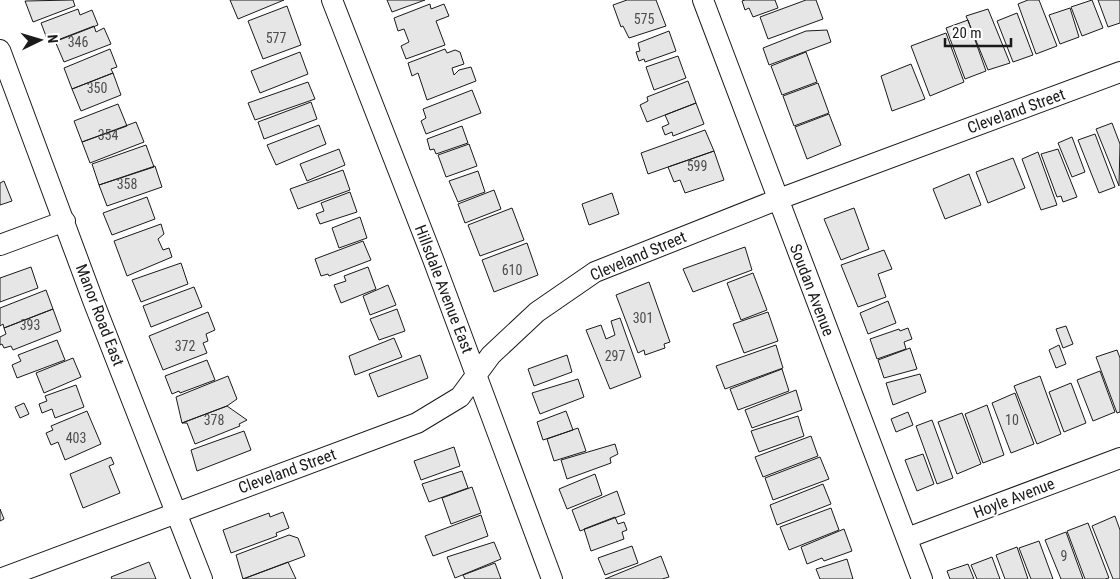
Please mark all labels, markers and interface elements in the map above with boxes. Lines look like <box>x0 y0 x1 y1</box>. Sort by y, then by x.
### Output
house number: 575 <box>634 11 654 27</box>
north arrow <box>15 15 65 65</box>
scale bar <box>945 15 1011 47</box>
text: 20 m <box>952 24 982 42</box>
house number: 577 <box>266 30 286 46</box>
text: N <box>45 34 61 44</box>
house number: 346 <box>68 34 88 50</box>
house number: 350 <box>87 80 107 96</box>
street label: Cleveland Street <box>965 84 1068 137</box>
house number: 354 <box>98 127 118 143</box>
house number: 599 <box>687 158 707 174</box>
house number: 358 <box>117 176 137 192</box>
street label: Hillsdale Avenue East <box>411 222 477 356</box>
street label: Cleveland Street <box>587 227 689 285</box>
street label: Soudan Avenue <box>786 241 838 339</box>
street label: Manor Road East <box>72 261 128 369</box>
house number: 610 <box>502 262 522 278</box>
house number: 301 <box>633 310 653 326</box>
house number: 393 <box>20 317 40 333</box>
house number: 372 <box>175 338 195 354</box>
house number: 297 <box>605 348 625 364</box>
house number: 378 <box>204 412 224 428</box>
house number: 10 <box>1005 412 1019 428</box>
house number: 403 <box>66 430 86 446</box>
street label: Cleveland Street <box>236 444 339 497</box>
street label: Hoyle Avenue <box>971 474 1057 522</box>
house number: 9 <box>1061 548 1067 564</box>

